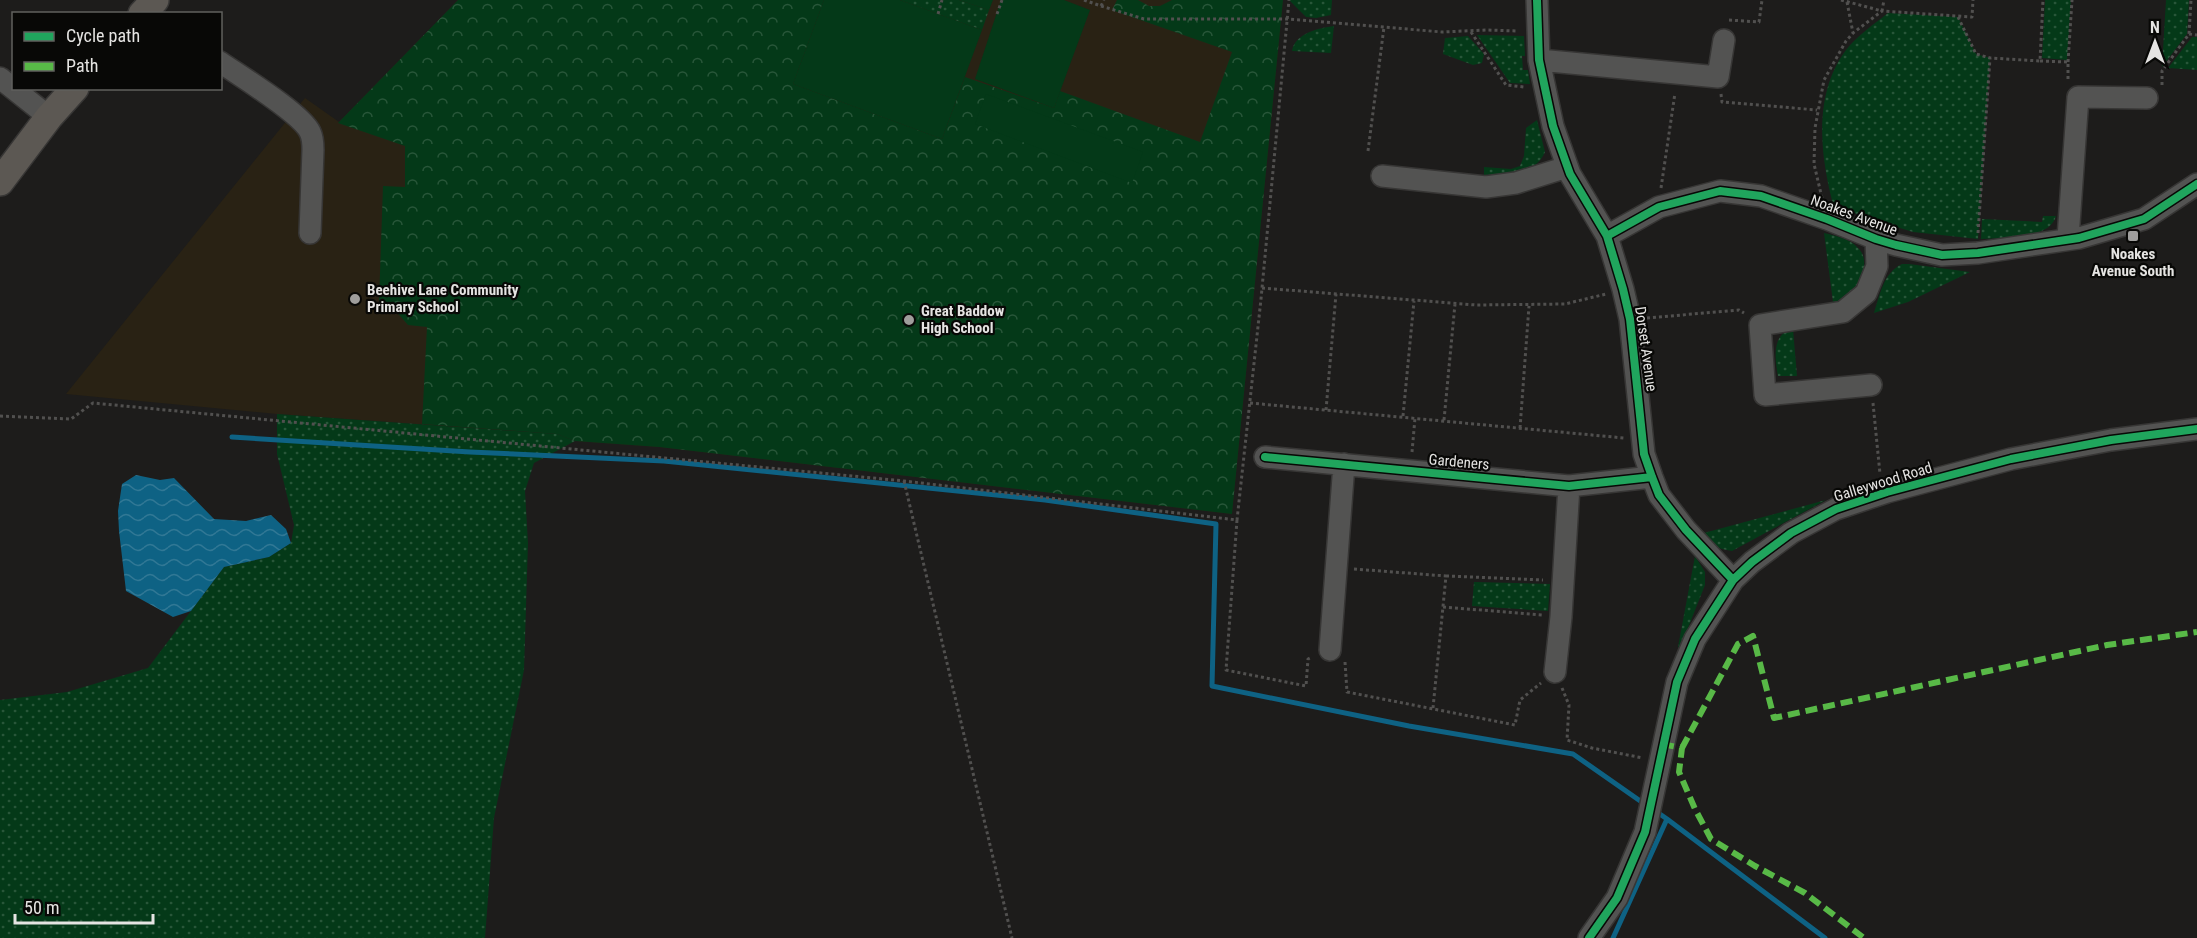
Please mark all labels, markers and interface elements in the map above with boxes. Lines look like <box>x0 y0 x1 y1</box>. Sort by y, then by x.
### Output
legend <box>12 12 222 90</box>
north arrow <box>2125 12 2185 72</box>
text: N <box>2150 18 2160 37</box>
text: Cycle path <box>66 25 140 46</box>
text: Path <box>66 55 99 76</box>
street label: Noakes Avenue <box>1808 191 1900 239</box>
marker: Noakes Avenue South <box>2126 229 2140 243</box>
place label: Noakes Avenue South <box>2092 245 2174 280</box>
place label: Beehive Lane Community Primary School <box>367 281 519 316</box>
marker: Beehive Lane Community Primary School <box>348 292 362 306</box>
place label: Great Baddow High School <box>921 302 1005 337</box>
street label: Dorset Avenue <box>1631 305 1661 393</box>
marker: Great Baddow High School <box>902 313 916 327</box>
street label: Gardeners <box>1428 450 1490 474</box>
street label: Galleywood Road <box>1832 458 1934 506</box>
scale bar <box>15 887 153 925</box>
text: 50 m <box>24 897 59 918</box>

